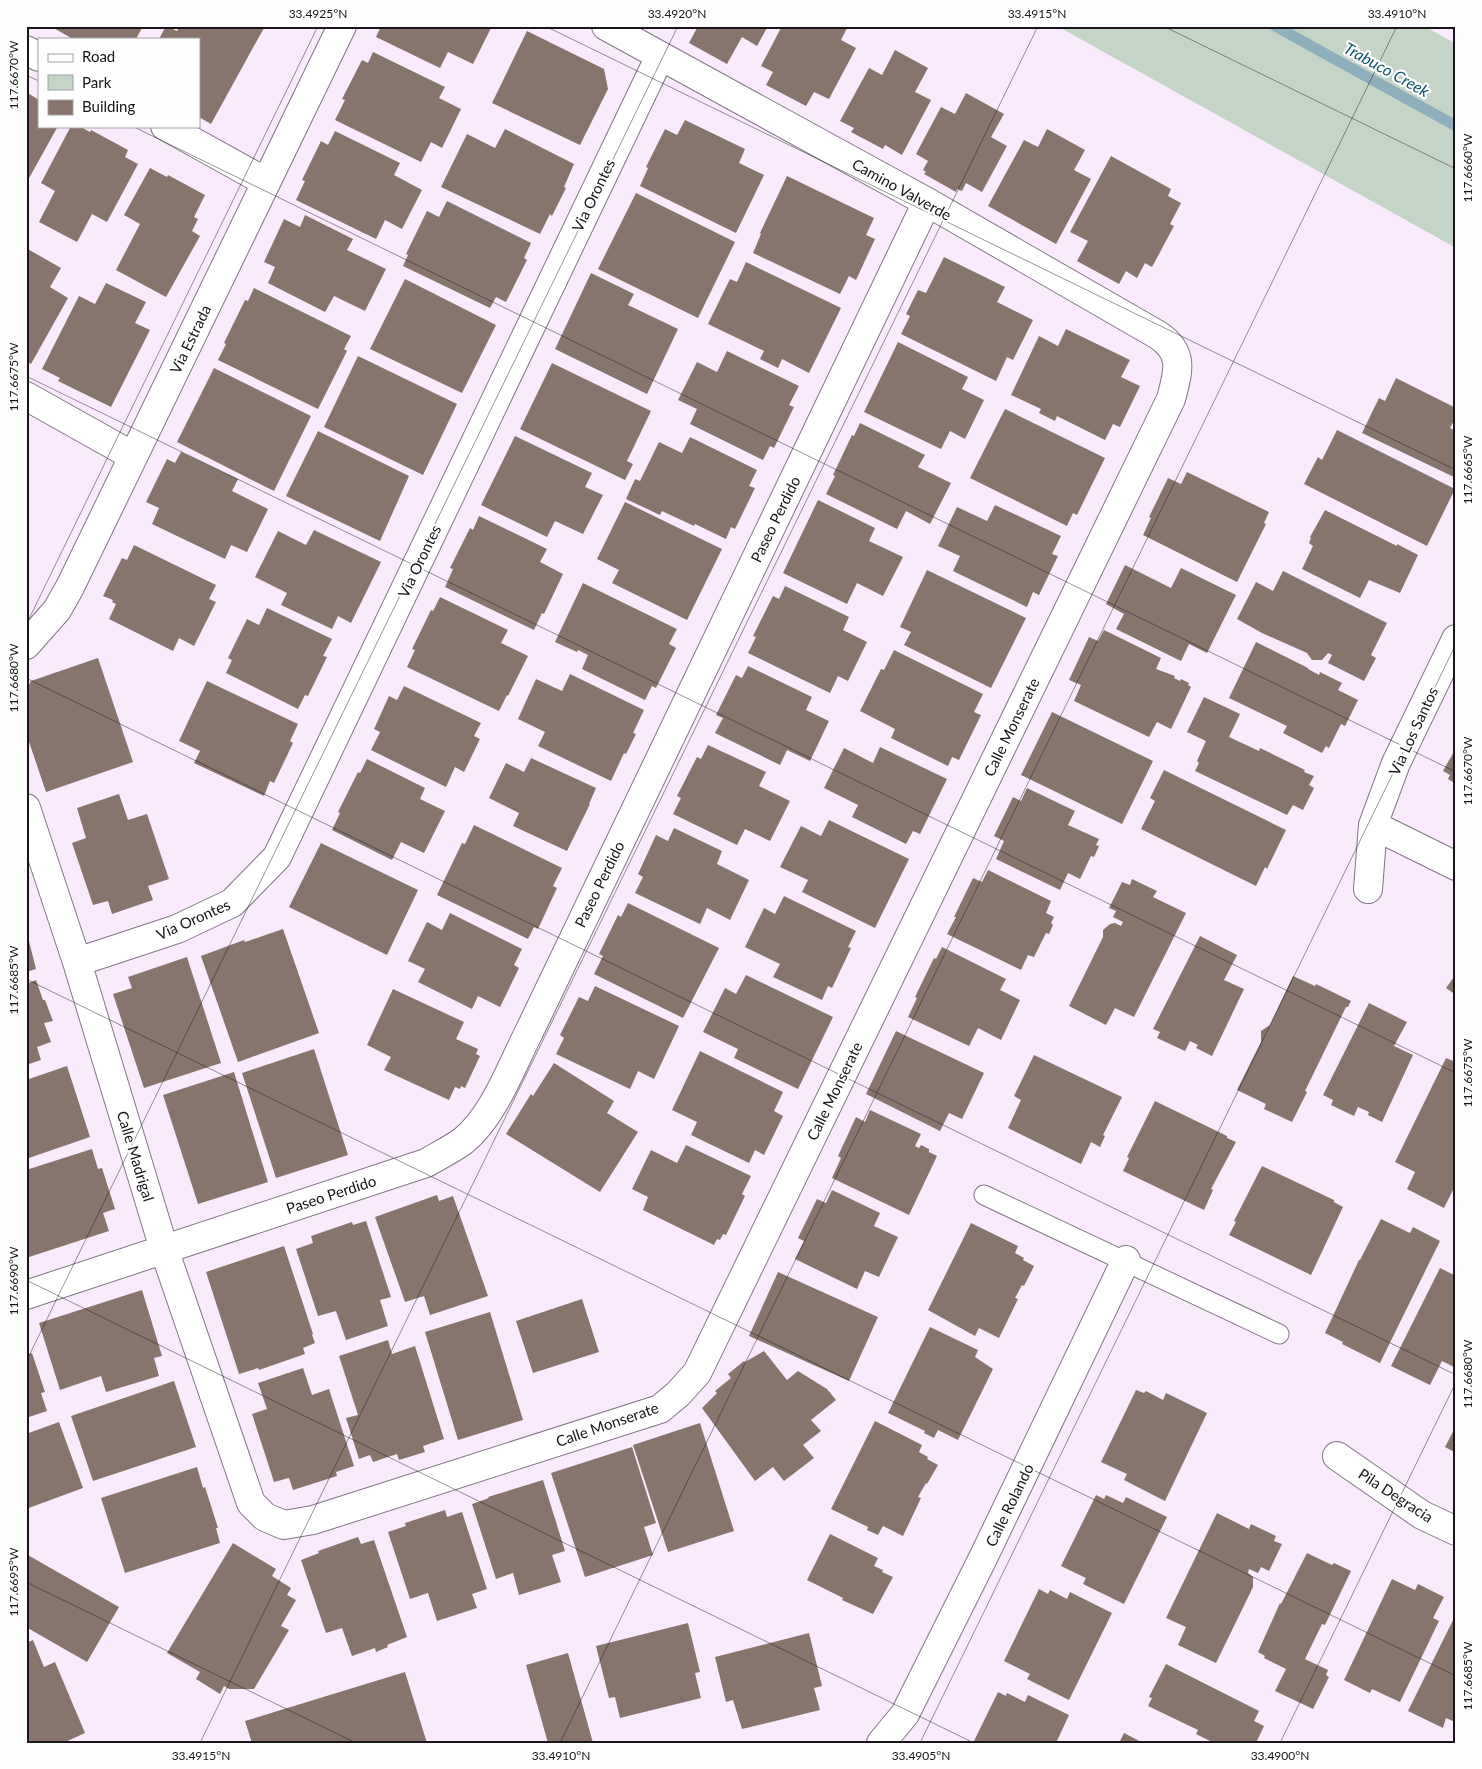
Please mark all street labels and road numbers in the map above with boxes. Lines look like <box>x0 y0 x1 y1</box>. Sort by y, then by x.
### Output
street label: Camino Valverde <box>849 154 955 224</box>
street label: Via Orontes <box>568 156 618 234</box>
street label: Via Estrada <box>166 302 214 376</box>
street label: Paseo Perdido <box>746 473 804 565</box>
street label: Via Orontes <box>394 522 444 600</box>
street label: Calle Monserate <box>979 675 1043 779</box>
street label: Via Los Santos <box>1385 684 1441 778</box>
street label: Paseo Perdido <box>570 838 628 930</box>
street label: Via Orontes <box>153 895 233 943</box>
street label: Calle Monserate <box>802 1039 866 1143</box>
street label: Calle Madrigal <box>114 1109 158 1203</box>
street label: Paseo Perdido <box>284 1171 378 1217</box>
street label: Calle Monserate <box>553 1398 661 1450</box>
street label: Calle Rolando <box>981 1461 1037 1549</box>
street label: Pila Degracia <box>1355 1464 1437 1526</box>

